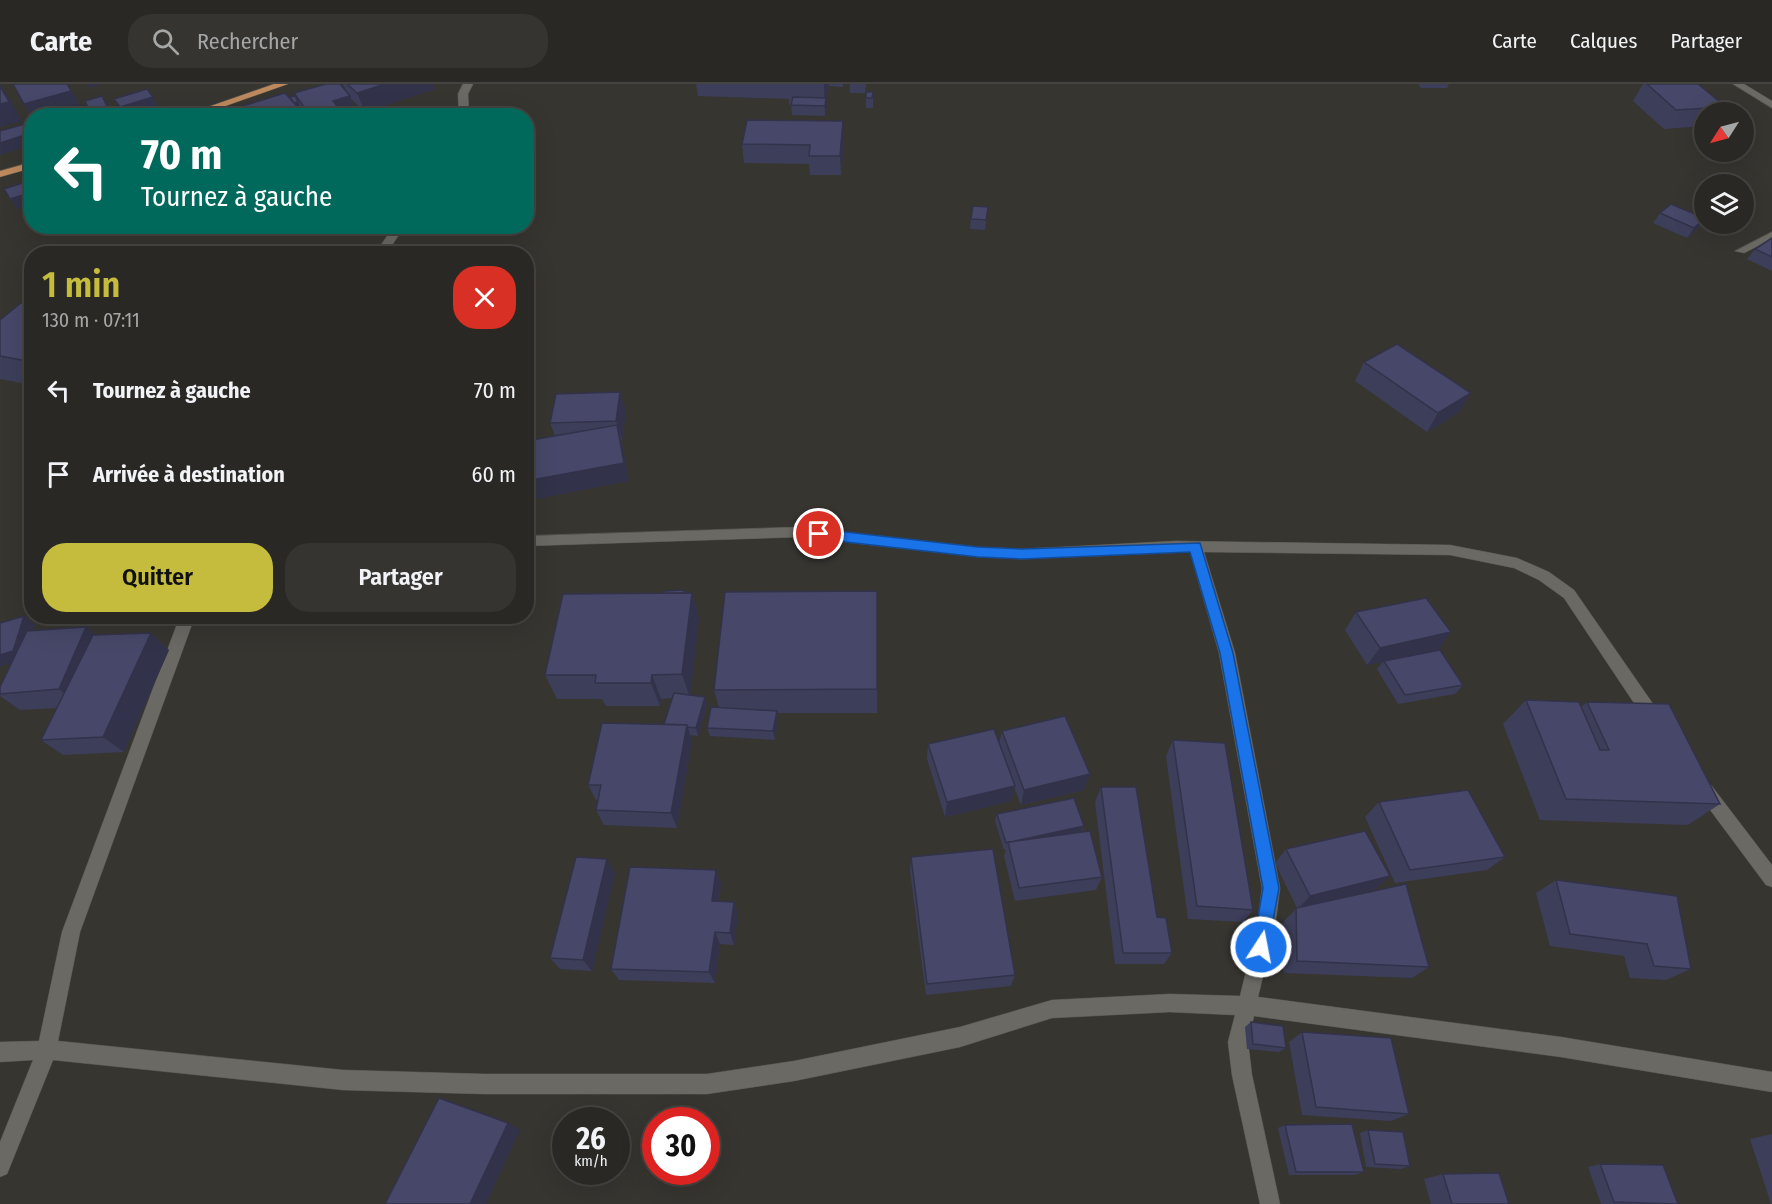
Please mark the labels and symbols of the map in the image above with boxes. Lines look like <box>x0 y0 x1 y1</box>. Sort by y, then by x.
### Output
north arrow <box>1694 102 1754 162</box>
pin <box>793 508 844 559</box>
position arrow <box>1229 915 1293 979</box>
speed limit sign: 30 <box>642 1107 720 1185</box>

